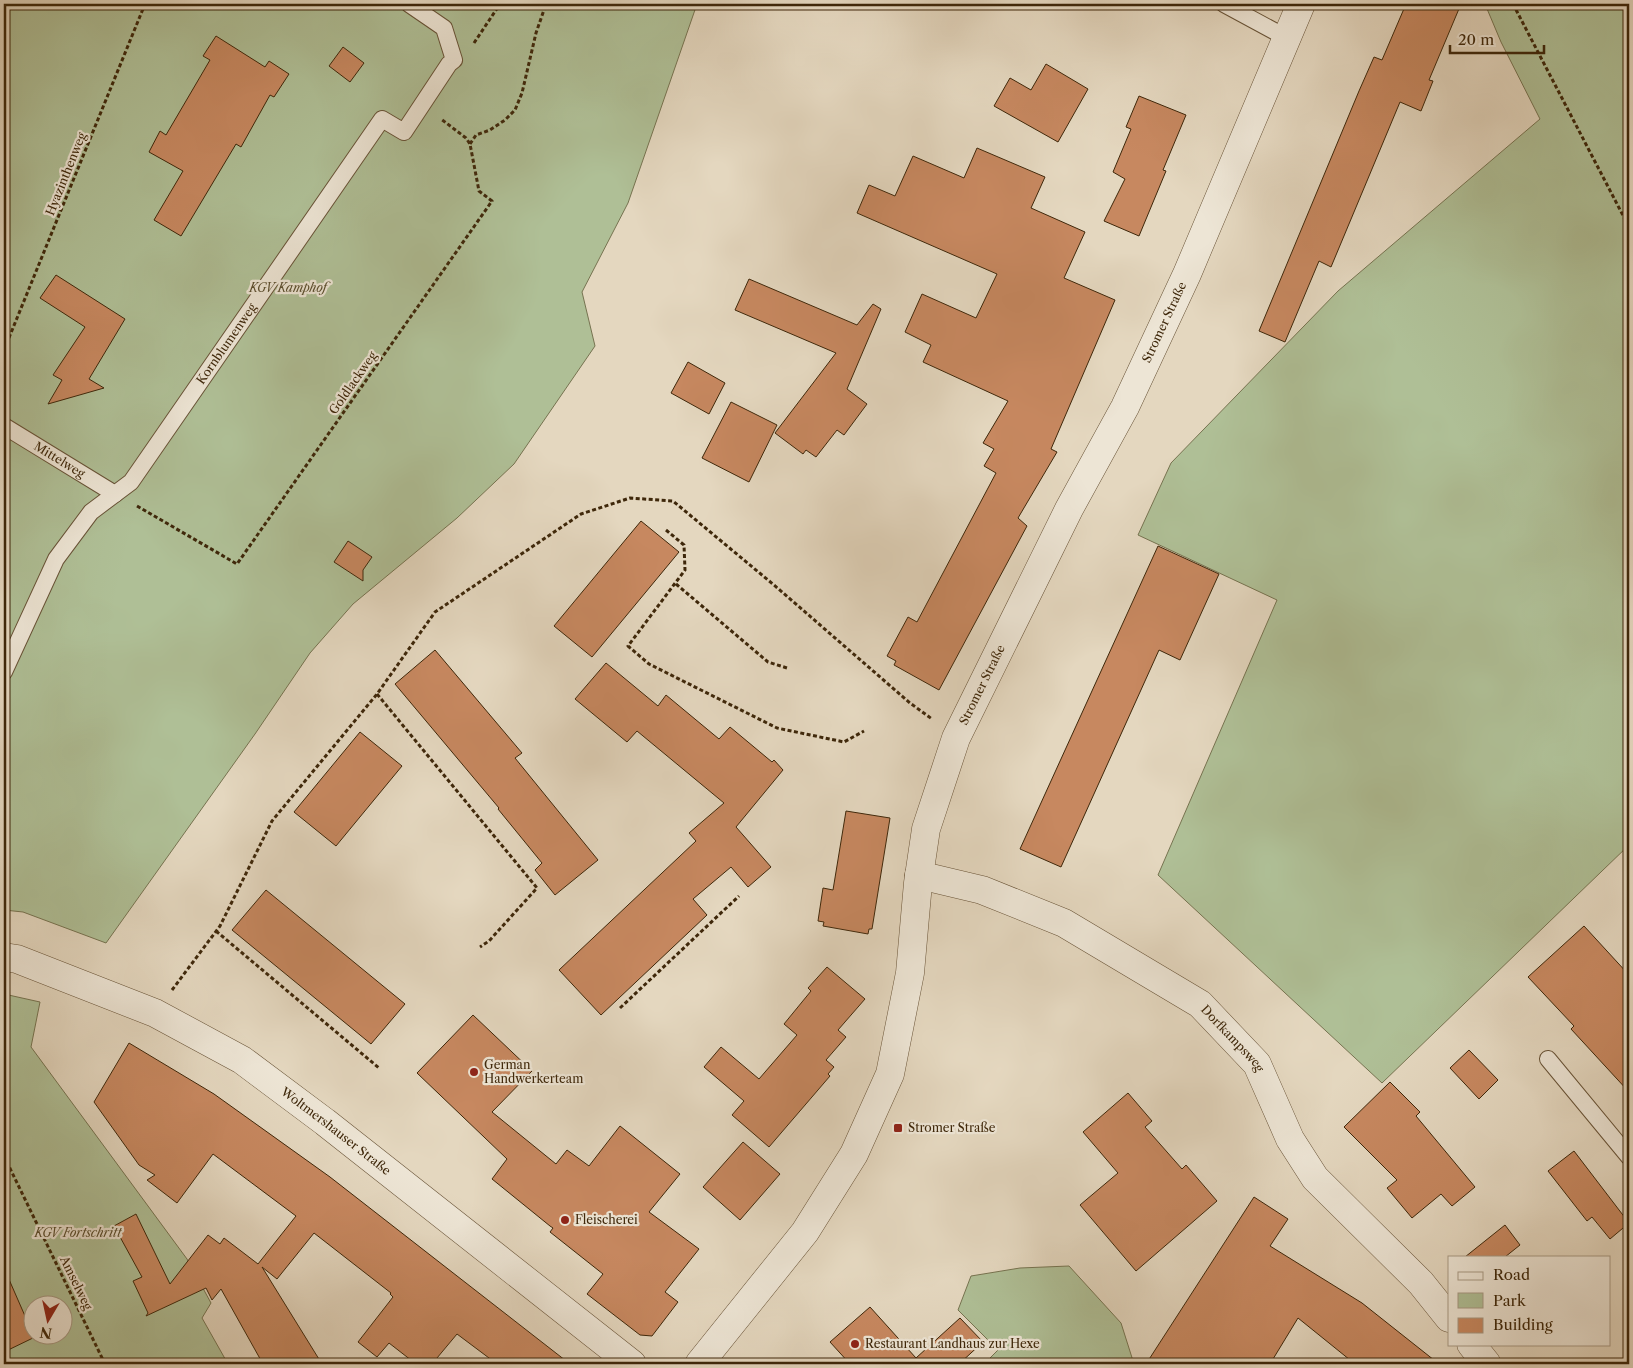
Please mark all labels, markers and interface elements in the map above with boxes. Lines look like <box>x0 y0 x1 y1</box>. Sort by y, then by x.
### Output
scale bar <box>1450 22 1544 54</box>
text: 20 m <box>1458 30 1494 49</box>
street label: Hyazinthenweg <box>42 129 89 218</box>
street label: Stromer Straße <box>1139 279 1189 365</box>
park label: KGV Kamphof <box>248 280 331 295</box>
street label: Kornblumenweg <box>193 300 260 387</box>
street label: Goldlackweg <box>325 348 380 417</box>
street label: Mittelweg <box>31 438 89 481</box>
street label: Stromer Straße <box>956 642 1008 727</box>
street label: Dorfkampsweg <box>1198 1002 1268 1074</box>
place label: German Handwerkerteam <box>484 1057 583 1086</box>
marker: German Handwerkerteam <box>468 1066 480 1078</box>
street label: Woltmershauser Straße <box>277 1083 394 1178</box>
place label: Stromer Straße <box>908 1120 996 1135</box>
marker: Stromer Straße <box>892 1122 904 1134</box>
place label: Fleischerei <box>575 1212 638 1227</box>
marker: Fleischerei <box>559 1214 571 1226</box>
park label: KGV Fortschritt <box>34 1225 122 1240</box>
street label: Amselweg <box>57 1252 96 1313</box>
legend <box>1448 1256 1610 1346</box>
text: Road <box>1493 1265 1530 1284</box>
text: Park <box>1493 1291 1527 1310</box>
north arrow <box>22 1296 72 1346</box>
text: Building <box>1493 1315 1553 1334</box>
text: N <box>39 1323 53 1343</box>
place label: Restaurant Landhaus zur Hexe <box>865 1336 1040 1351</box>
marker: Restaurant Landhaus zur Hexe <box>849 1338 861 1350</box>

